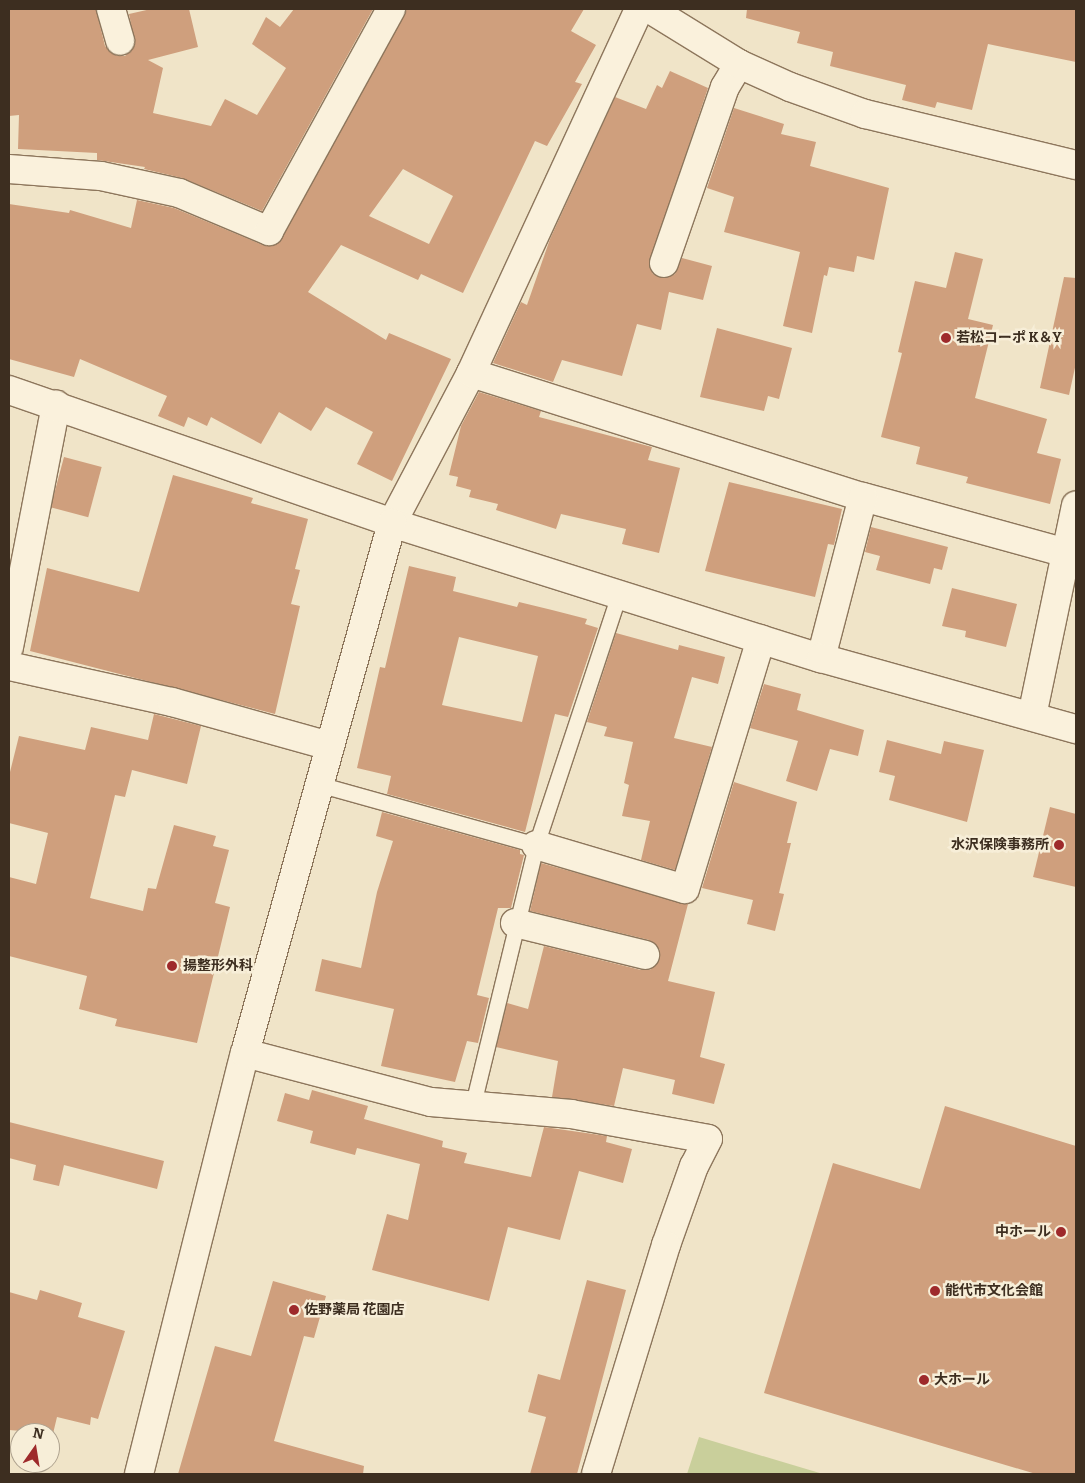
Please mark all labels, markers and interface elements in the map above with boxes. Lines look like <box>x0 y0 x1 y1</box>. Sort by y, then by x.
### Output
place label: 若松コーポ K＆Y <box>956 330 1062 346</box>
marker: 若松コーポ K＆Y <box>940 332 952 344</box>
place label: 水沢保険事務所 <box>951 837 1049 853</box>
marker: 水沢保険事務所 <box>1053 839 1065 851</box>
place label: 揚整形外科 <box>183 958 253 974</box>
marker: 揚整形外科 <box>165 959 179 973</box>
place label: 中ホール <box>995 1224 1051 1240</box>
marker: 中ホール <box>1055 1226 1067 1238</box>
place label: 能代市文化会館 <box>945 1283 1043 1299</box>
marker: 能代市文化会館 <box>929 1285 941 1297</box>
place label: 佐野薬局 花園店 <box>304 1302 405 1318</box>
marker: 佐野薬局 花園店 <box>288 1304 300 1316</box>
place label: 大ホール <box>934 1372 990 1388</box>
marker: 大ホール <box>918 1374 930 1386</box>
north arrow <box>10 1423 60 1473</box>
text: N <box>31 1424 45 1443</box>

